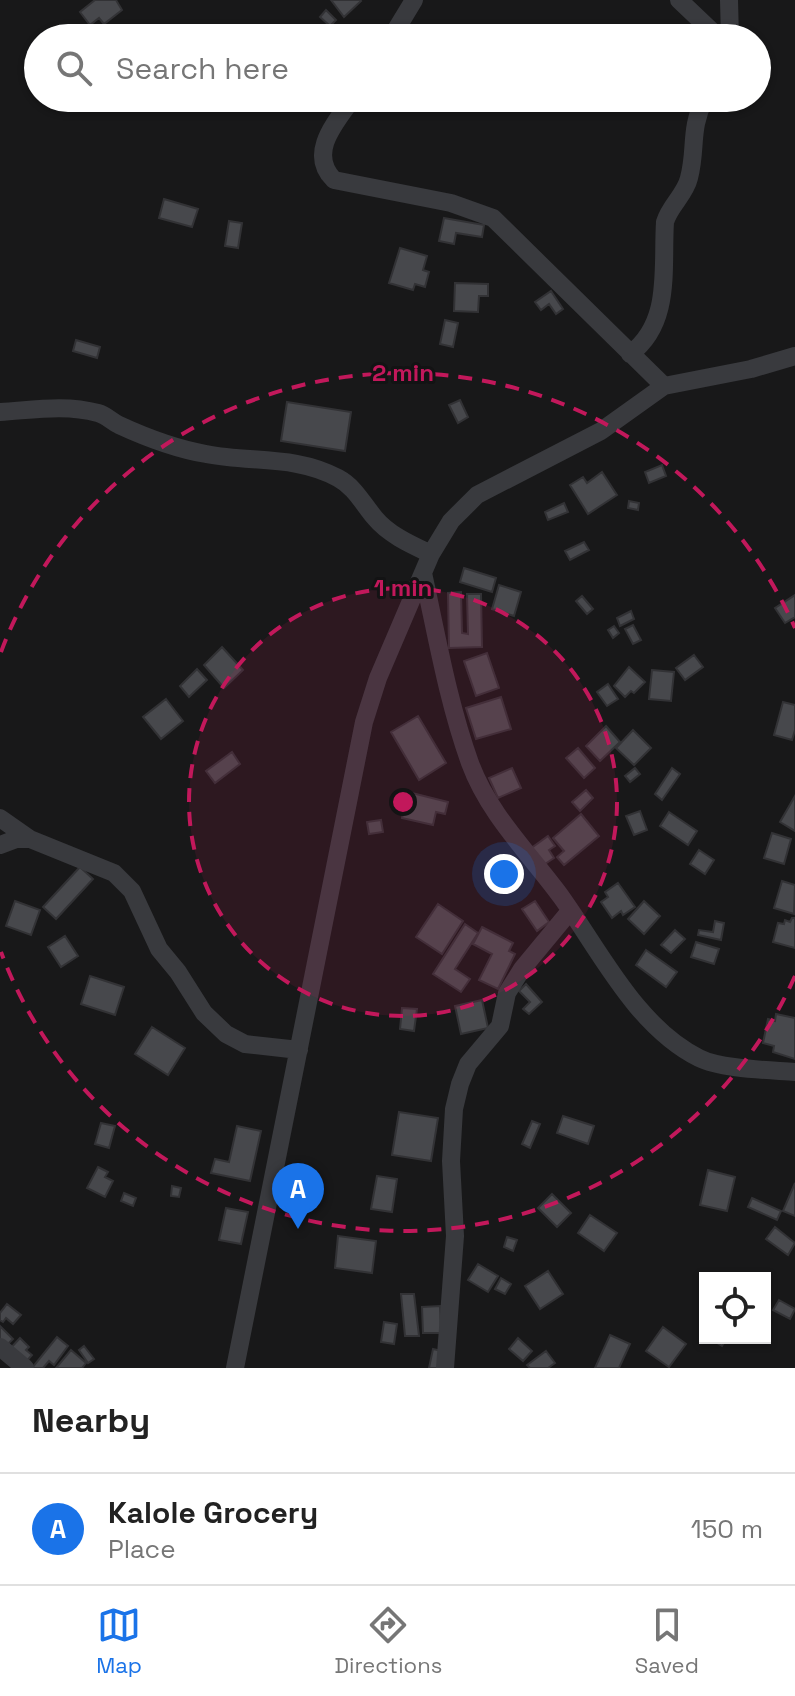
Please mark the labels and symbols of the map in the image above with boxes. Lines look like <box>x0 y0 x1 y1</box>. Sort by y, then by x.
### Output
text: 2 min <box>372 357 434 388</box>
text: 1 min <box>374 572 432 603</box>
centre of rings <box>389 788 417 816</box>
your location <box>484 854 524 894</box>
pin: A <box>272 1163 324 1229</box>

